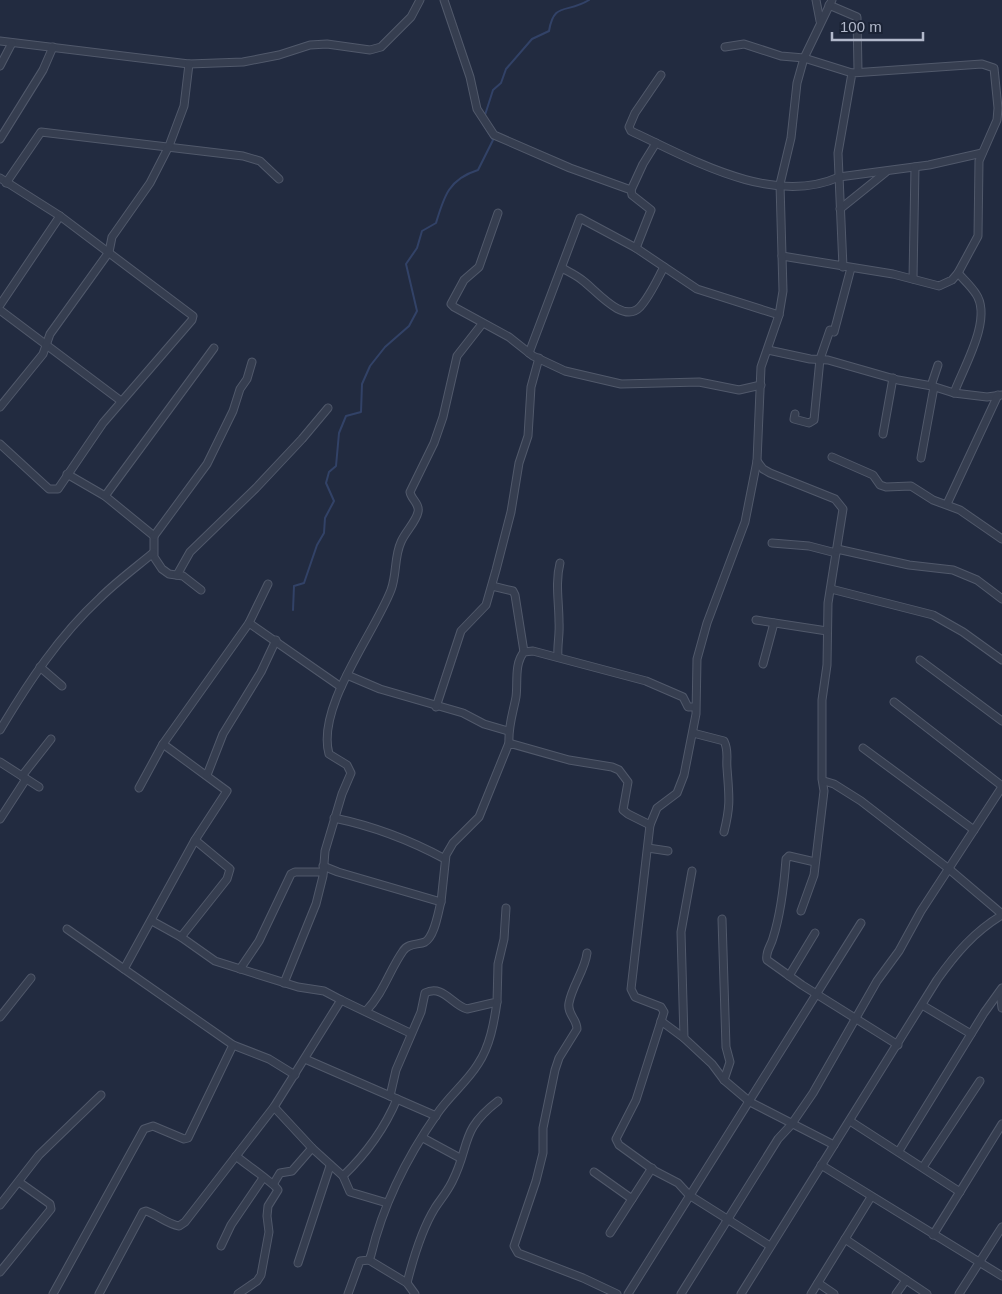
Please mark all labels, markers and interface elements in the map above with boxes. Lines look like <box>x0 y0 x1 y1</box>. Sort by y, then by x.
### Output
scale bar <box>832 10 923 42</box>
text: 100 m <box>840 18 882 35</box>

